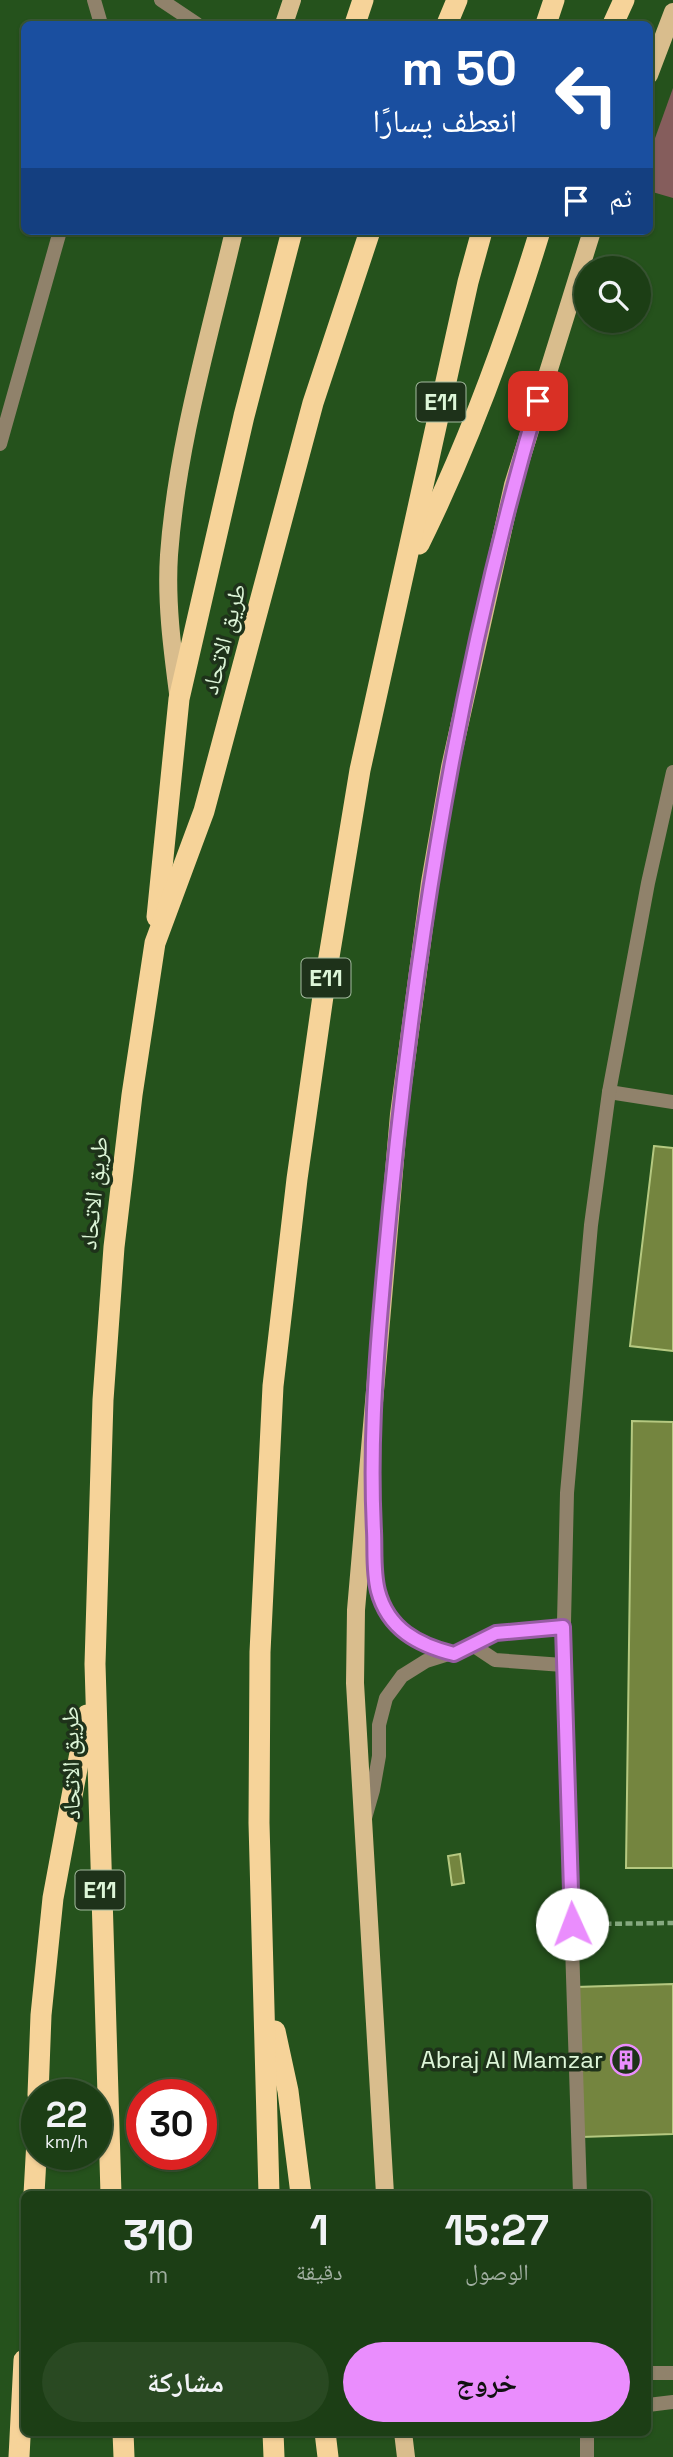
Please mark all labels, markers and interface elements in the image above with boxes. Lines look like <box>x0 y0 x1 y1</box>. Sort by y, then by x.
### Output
text: 50 m <box>402 37 517 99</box>
icon: left <box>541 49 632 140</box>
text: انعطف يسارًا <box>373 101 517 141</box>
text: ثم <box>609 181 632 215</box>
icon: arrive <box>557 182 595 220</box>
map controls <box>574 256 651 333</box>
button: search <box>574 256 651 333</box>
pin <box>508 371 568 431</box>
road number: E11 <box>416 382 466 422</box>
icon: arrive <box>519 382 557 420</box>
street label: طريق الاتحاد <box>194 580 253 698</box>
road number: E11 <box>302 959 350 998</box>
street label: طريق الاتحاد <box>72 1135 115 1251</box>
street label: طريق الاتحاد <box>54 1706 87 1820</box>
road number: E11 <box>76 1870 124 1910</box>
position arrow <box>535 1887 609 1961</box>
building icon: Abraj Al Mamzar <box>609 2043 643 2077</box>
place label: Abraj Al Mamzar <box>421 2044 603 2075</box>
speed limit sign: 30 <box>126 2079 217 2170</box>
text: 22 <box>46 2093 87 2137</box>
text: km/h <box>45 2130 88 2153</box>
text: 1 <box>310 2204 329 2257</box>
text: 15:27 <box>445 2204 549 2257</box>
text: 310 <box>123 2209 194 2262</box>
text: دقيقة <box>296 2257 343 2287</box>
text: الوصول <box>465 2257 529 2287</box>
text: m <box>149 2260 168 2290</box>
button: مشاركة <box>42 2342 329 2422</box>
button: خروج <box>343 2342 630 2422</box>

